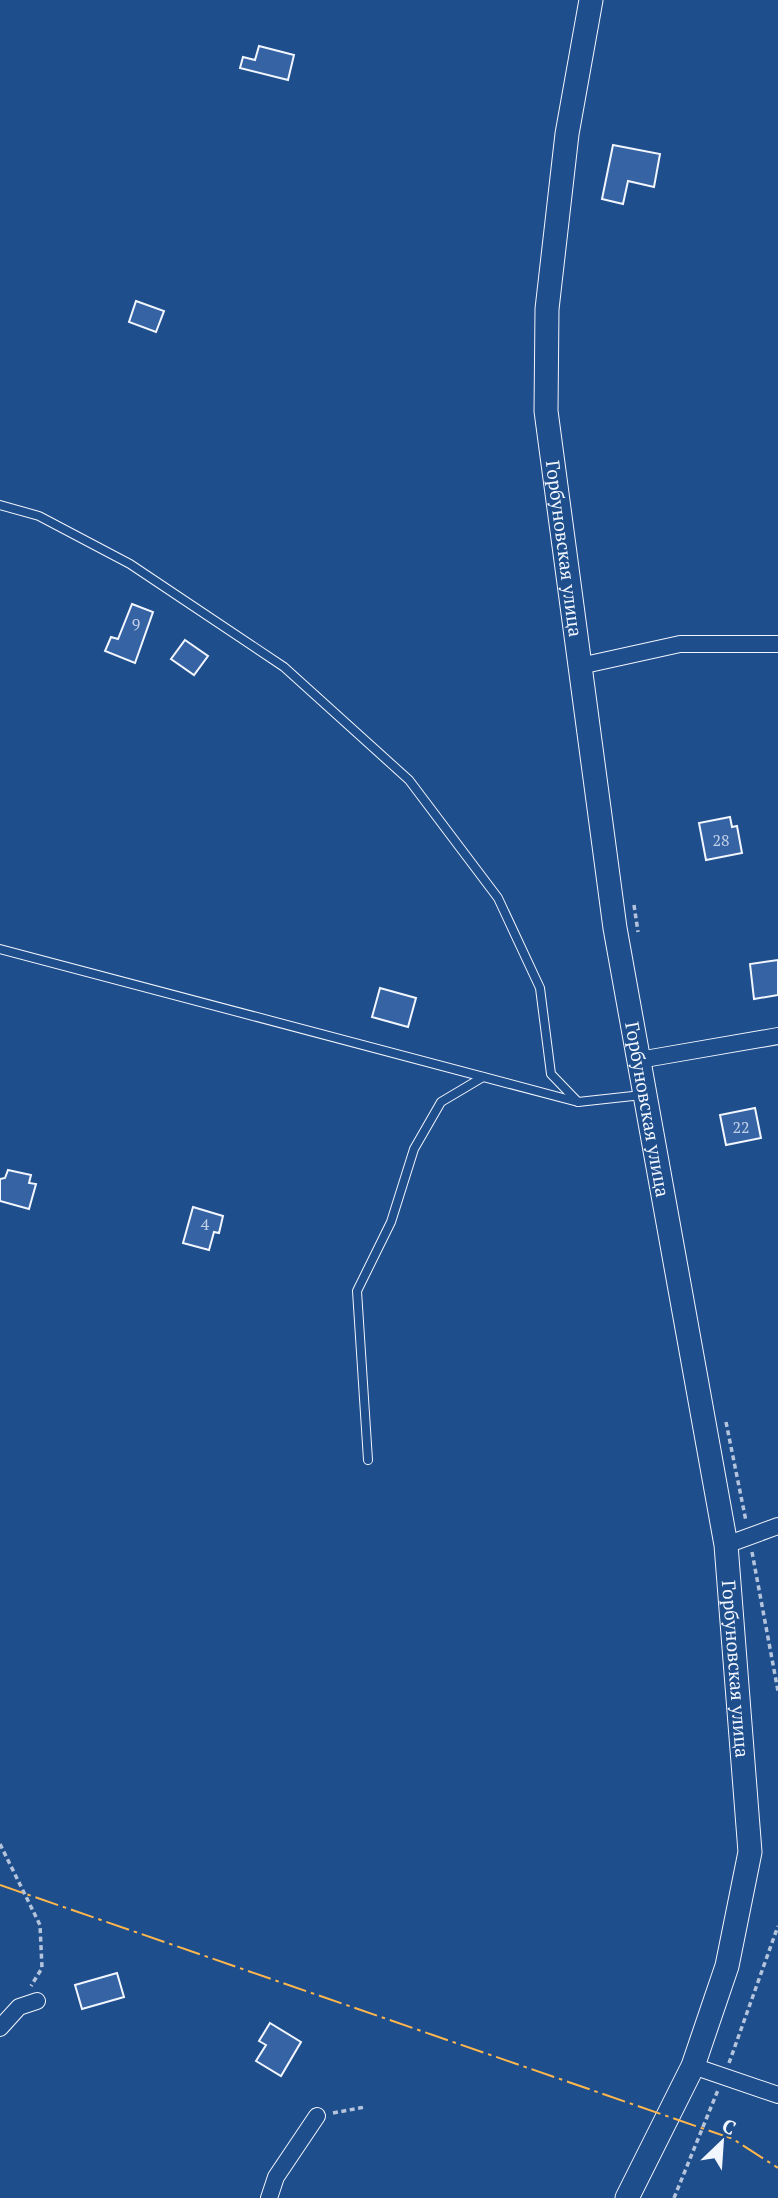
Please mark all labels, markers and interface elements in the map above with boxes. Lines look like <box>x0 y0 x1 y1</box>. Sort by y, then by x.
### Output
street label: Горбуновская улица <box>541 459 589 639</box>
house number: 9 <box>132 613 140 635</box>
house number: 28 <box>712 829 730 851</box>
street label: Горбуновская улица <box>620 1019 676 1199</box>
house number: 22 <box>732 1116 750 1138</box>
house number: 4 <box>201 1213 210 1235</box>
street label: Горбуновская улица <box>717 1579 756 1759</box>
north arrow <box>687 2107 757 2177</box>
text: С <box>718 2112 740 2140</box>

